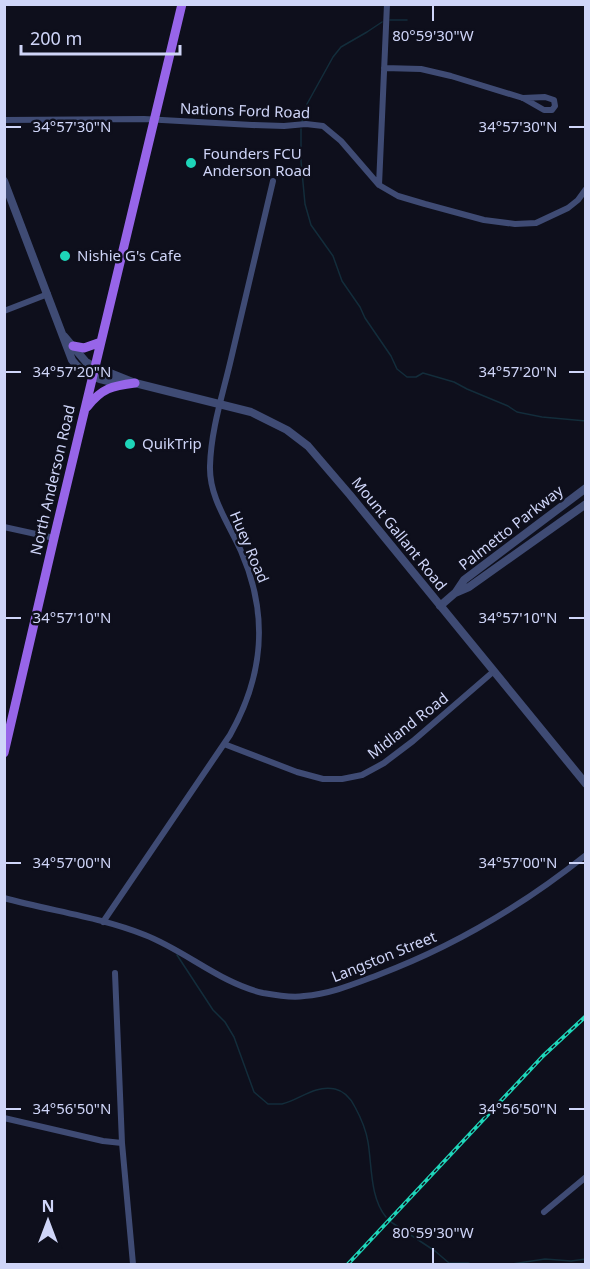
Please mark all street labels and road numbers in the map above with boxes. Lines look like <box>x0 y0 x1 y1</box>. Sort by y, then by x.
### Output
street label: Nations Ford Road <box>179 98 311 122</box>
street label: North Anderson Road <box>25 403 79 557</box>
street label: Mount Gallant Road <box>348 472 452 594</box>
street label: Palmetto Parkway <box>454 480 567 574</box>
street label: Huey Road <box>226 508 274 586</box>
street label: Midland Road <box>363 687 452 763</box>
street label: Langston Street <box>328 926 440 986</box>

